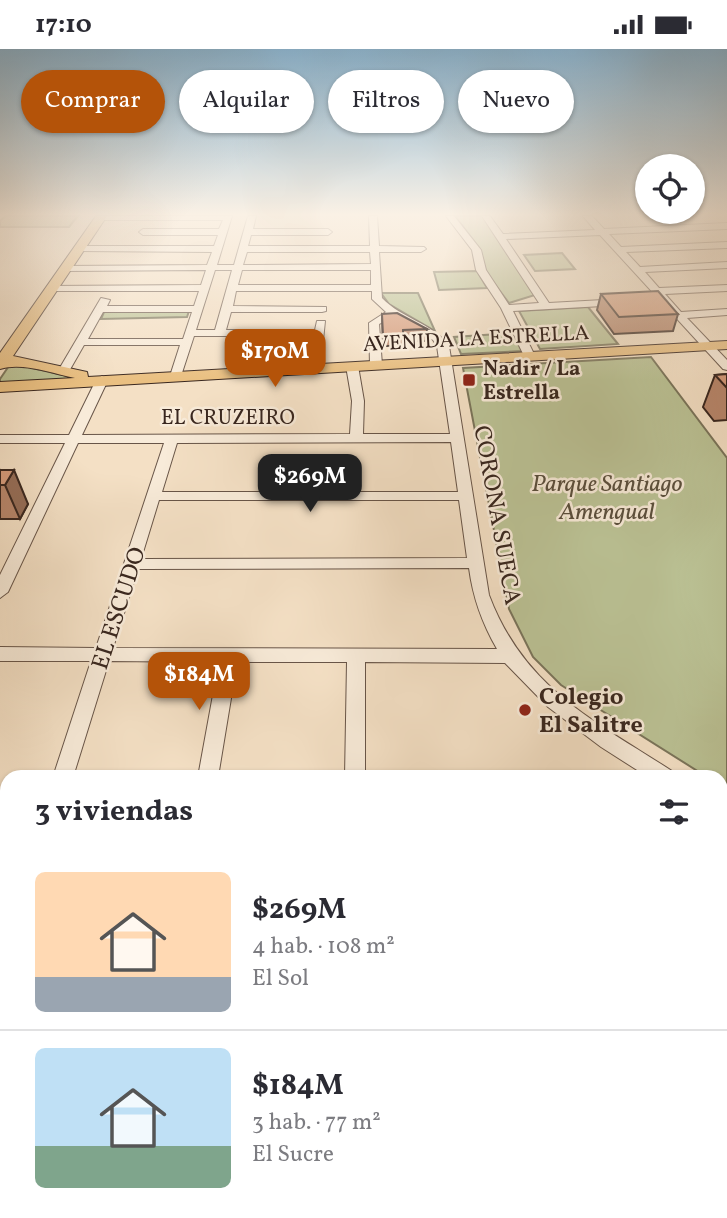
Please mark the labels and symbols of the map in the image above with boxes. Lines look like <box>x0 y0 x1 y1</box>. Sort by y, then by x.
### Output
street label: AVENIDA LA ESTRELLA <box>362 319 590 360</box>
pin: $170M <box>226 329 324 389</box>
place label: Nadir / La Estrella <box>483 355 580 408</box>
marker: Nadir / La Estrella <box>461 372 477 388</box>
street label: EL CRUZEIRO <box>161 404 295 433</box>
street label: CORONA SUECA <box>464 423 529 608</box>
pin: $269M <box>261 455 359 514</box>
park label: Parque Santiago Amengual <box>532 468 683 530</box>
street label: EL ESCUDO <box>84 543 156 674</box>
pin: $184M <box>150 653 248 712</box>
place label: Colegio El Salitre <box>539 681 643 743</box>
marker: Colegio El Salitre <box>517 702 533 718</box>

